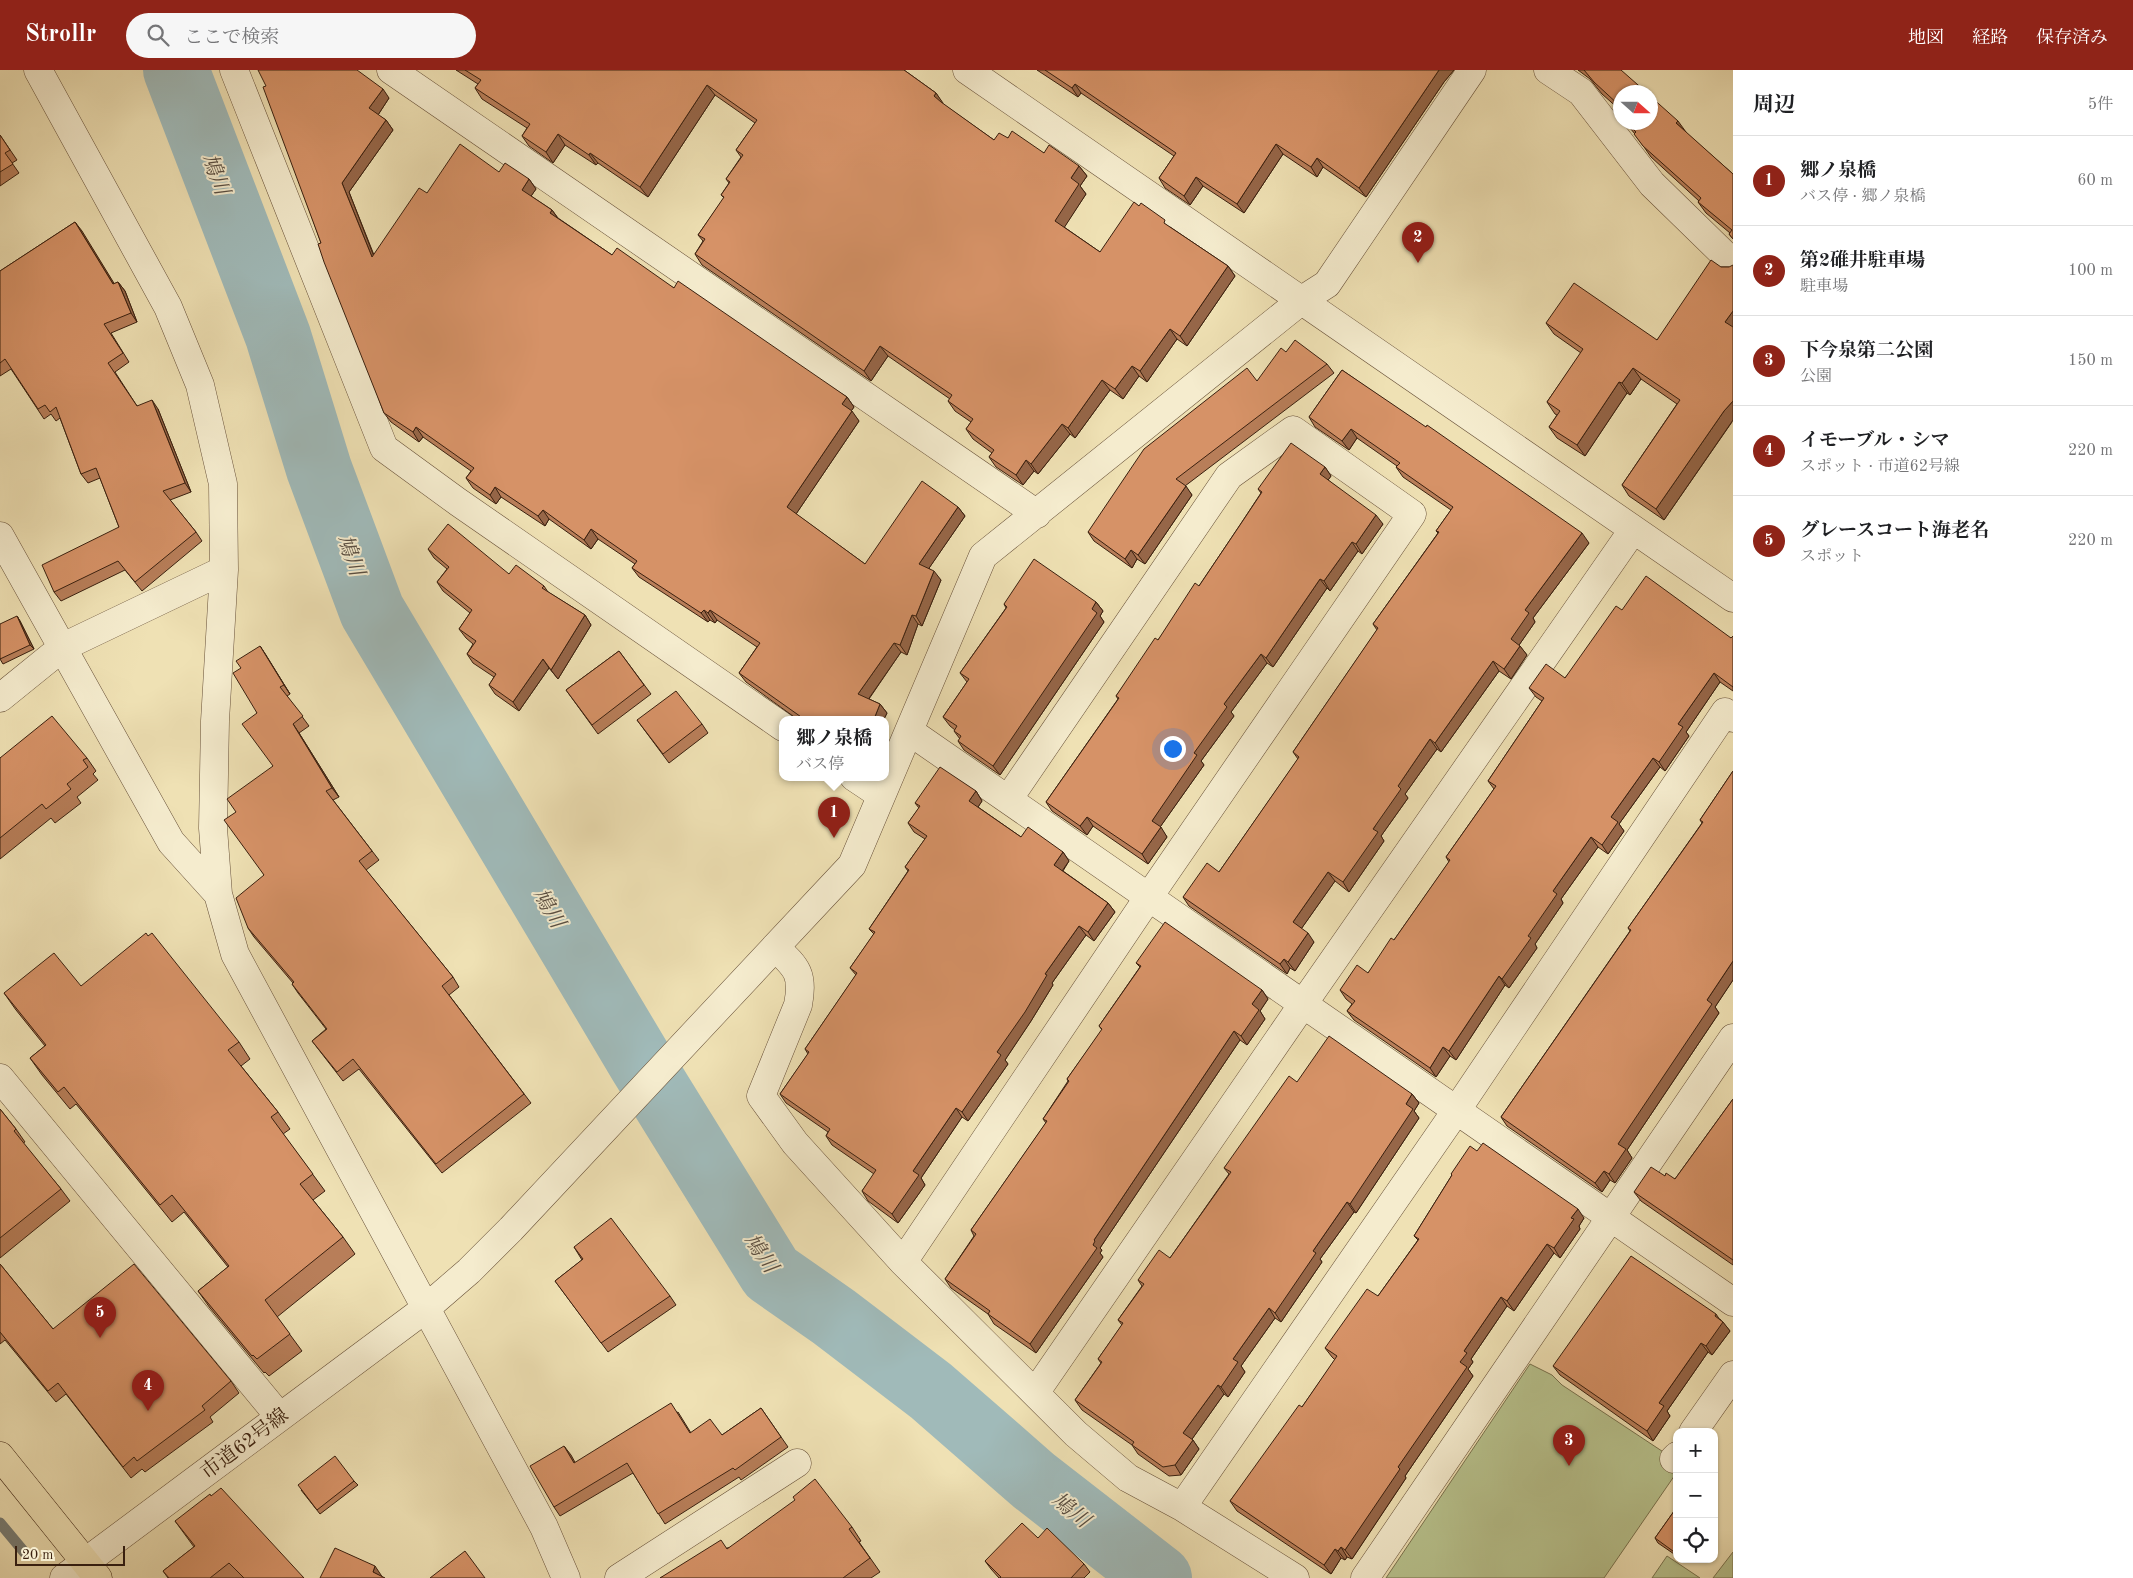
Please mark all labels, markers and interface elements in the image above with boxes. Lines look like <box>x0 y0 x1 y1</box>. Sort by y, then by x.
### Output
search box <box>126 13 476 58</box>
icon: search <box>144 21 172 49</box>
text: Strollr <box>25 23 96 47</box>
text: ここで検索 <box>184 29 279 48</box>
text: 地図 <box>1908 29 1944 47</box>
text: 経路 <box>1972 29 2008 47</box>
text: 保存済み <box>2036 29 2108 47</box>
north arrow <box>1613 85 1658 130</box>
text: 周辺 <box>1753 95 1795 116</box>
text: 5件 <box>2088 97 2113 113</box>
water label: 鳩川 <box>197 150 235 200</box>
text: 郷ノ泉橋 <box>1800 162 1876 181</box>
text: 1 <box>1764 173 1774 189</box>
text: 60 m <box>2077 173 2113 189</box>
text: バス停 · 郷ノ泉橋 <box>1800 189 1925 205</box>
pin: 2 <box>1402 222 1434 263</box>
text: 第2碓井駐車場 <box>1800 252 1925 271</box>
text: 2 <box>1764 263 1774 279</box>
text: 100 m <box>2068 263 2113 279</box>
text: 駐車場 <box>1800 279 1848 295</box>
text: 下今泉第二公園 <box>1800 342 1933 361</box>
text: 3 <box>1764 353 1774 369</box>
text: 150 m <box>2068 353 2113 369</box>
text: 公園 <box>1800 369 1832 385</box>
text: イモーブル・シマ <box>1800 432 1950 451</box>
text: 4 <box>1764 443 1774 459</box>
text: 220 m <box>2068 443 2113 459</box>
text: スポット · 市道62号線 <box>1800 459 1960 475</box>
text: グレースコート海老名 <box>1800 522 1989 541</box>
water label: 鳩川 <box>333 532 369 581</box>
text: 5 <box>1764 533 1774 549</box>
text: 220 m <box>2068 533 2113 549</box>
text: スポット <box>1800 549 1864 565</box>
popup <box>779 716 889 781</box>
text: 郷ノ泉橋 <box>796 730 872 749</box>
your location <box>1160 736 1186 762</box>
text: バス停 <box>796 757 844 773</box>
pin: 1 <box>818 797 850 838</box>
water label: 鳩川 <box>528 884 570 934</box>
water label: 鳩川 <box>739 1229 783 1279</box>
pin: 5 <box>84 1297 116 1338</box>
pin: 4 <box>132 1370 164 1411</box>
street label: 市道62号線 <box>197 1404 292 1484</box>
pin: 3 <box>1553 1425 1585 1466</box>
map controls <box>1673 1428 1718 1563</box>
button: + <box>1673 1428 1718 1473</box>
button: − <box>1673 1473 1718 1518</box>
water label: 鳩川 <box>1047 1488 1096 1534</box>
button: locate <box>1673 1518 1718 1563</box>
scale bar <box>15 1543 125 1566</box>
text: 20 m <box>22 1548 53 1562</box>

